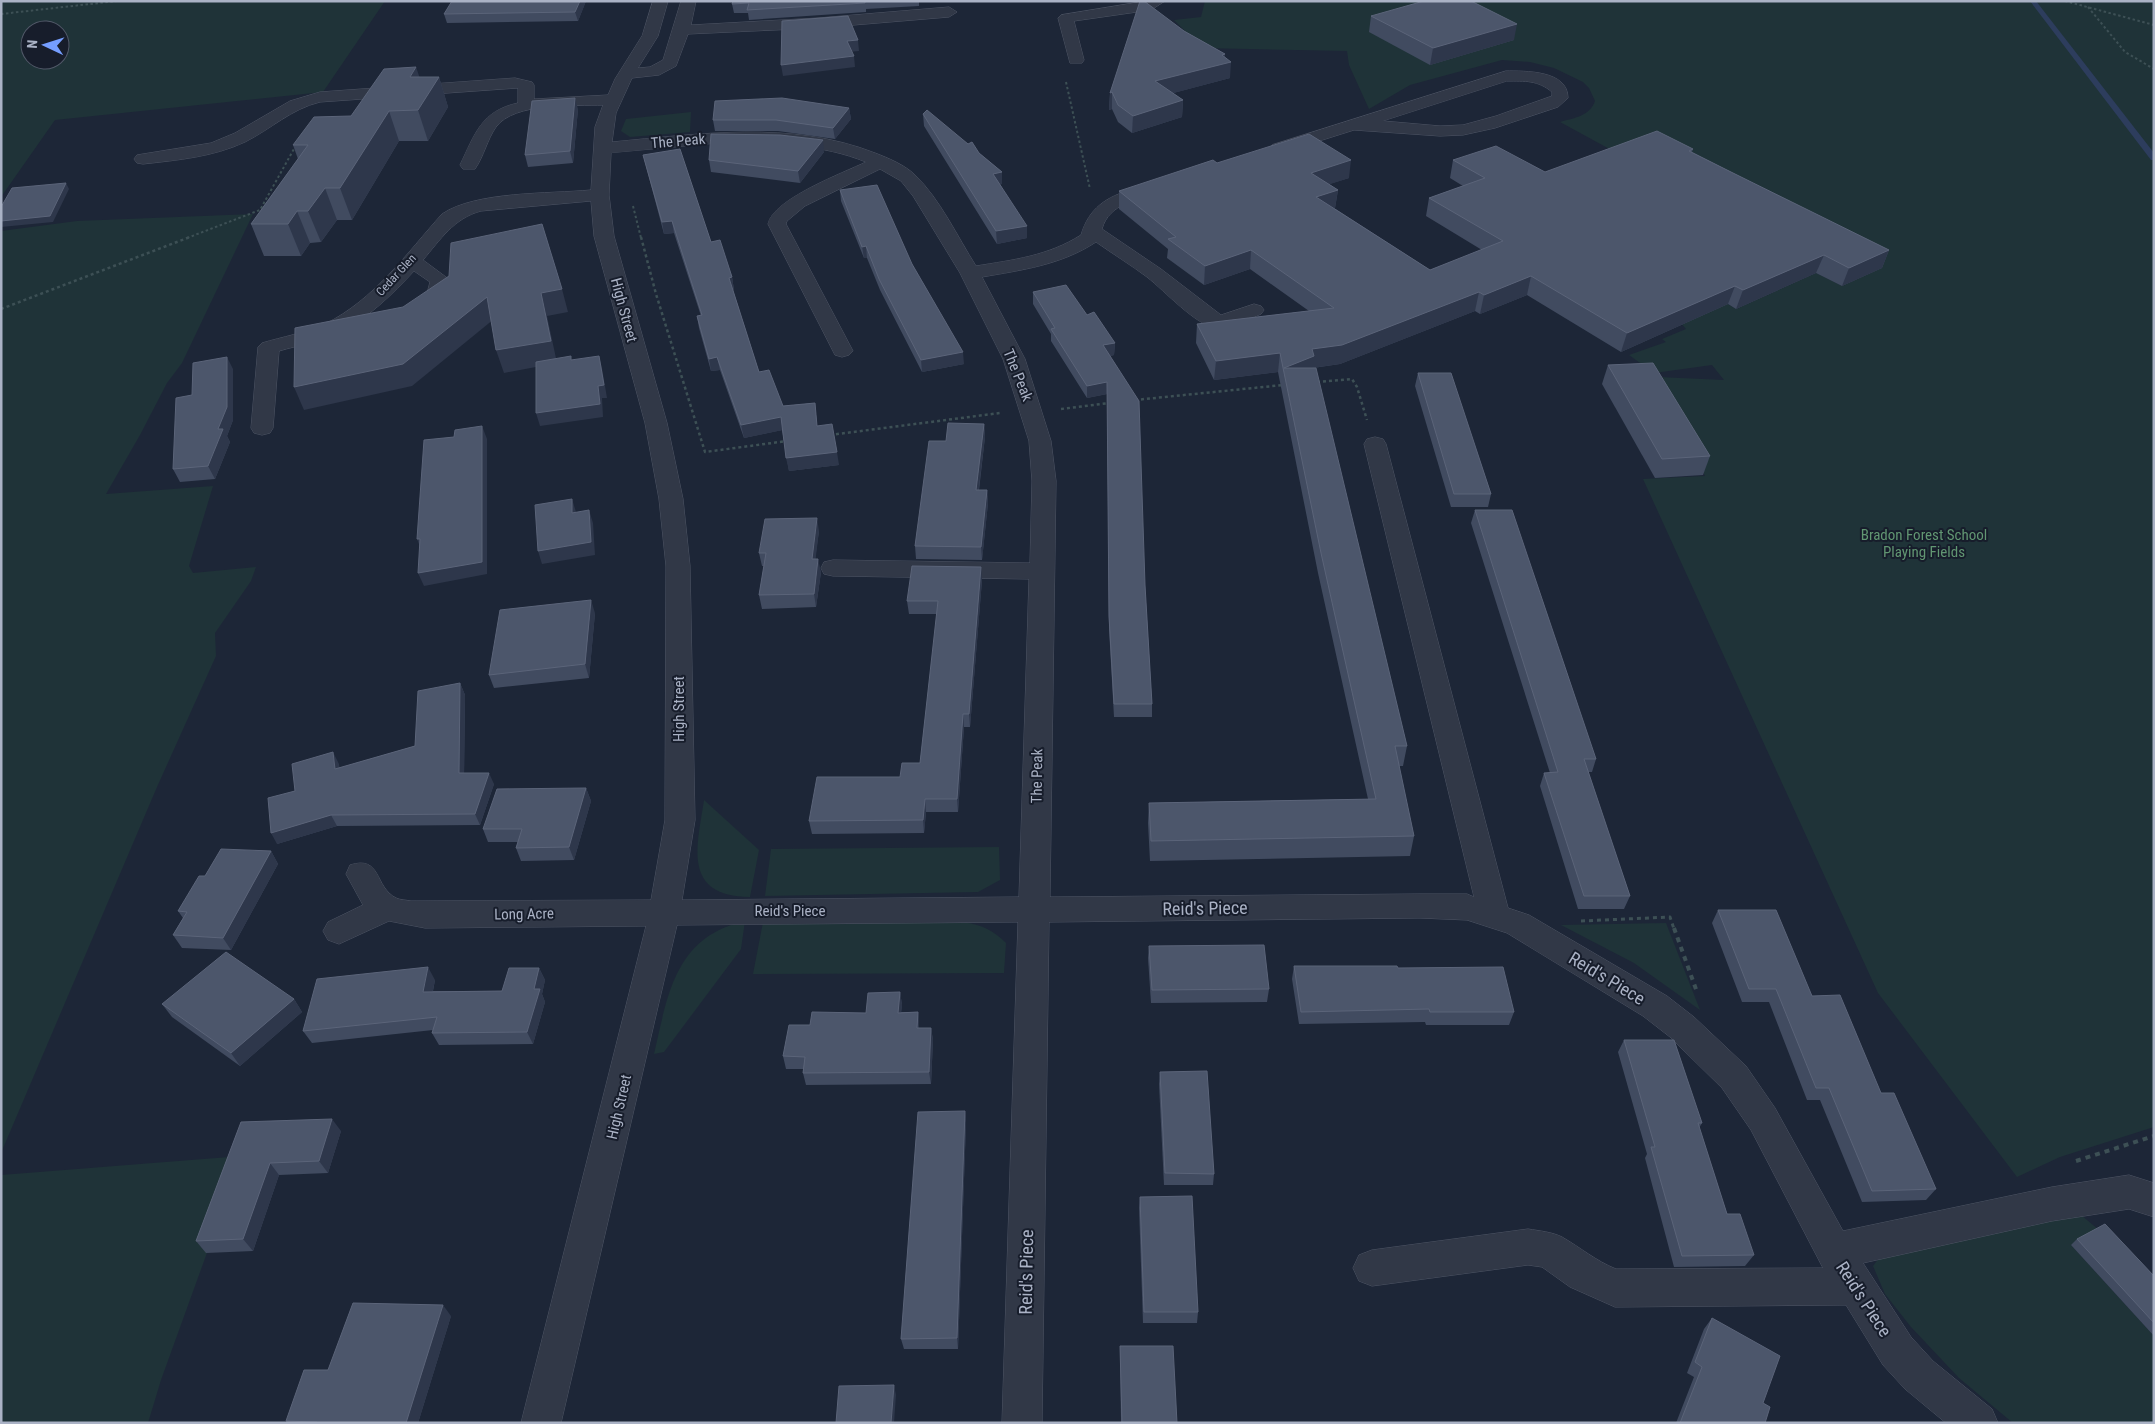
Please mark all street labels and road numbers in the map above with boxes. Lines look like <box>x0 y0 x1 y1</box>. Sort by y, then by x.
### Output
street label: The Peak <box>650 130 706 152</box>
street label: Cedar Glen <box>373 251 419 299</box>
street label: High Street <box>607 276 641 344</box>
street label: The Peak <box>999 346 1037 404</box>
street label: High Street <box>670 676 688 742</box>
street label: The Peak <box>1028 748 1046 804</box>
street label: Reid's Piece <box>1162 897 1248 919</box>
street label: Reid's Piece <box>755 902 825 920</box>
street label: Long Acre <box>494 904 554 924</box>
street label: Reid's Piece <box>1565 947 1649 1009</box>
street label: High Street <box>603 1073 635 1141</box>
street label: Reid's Piece <box>1015 1229 1037 1315</box>
street label: Reid's Piece <box>1832 1258 1896 1340</box>

